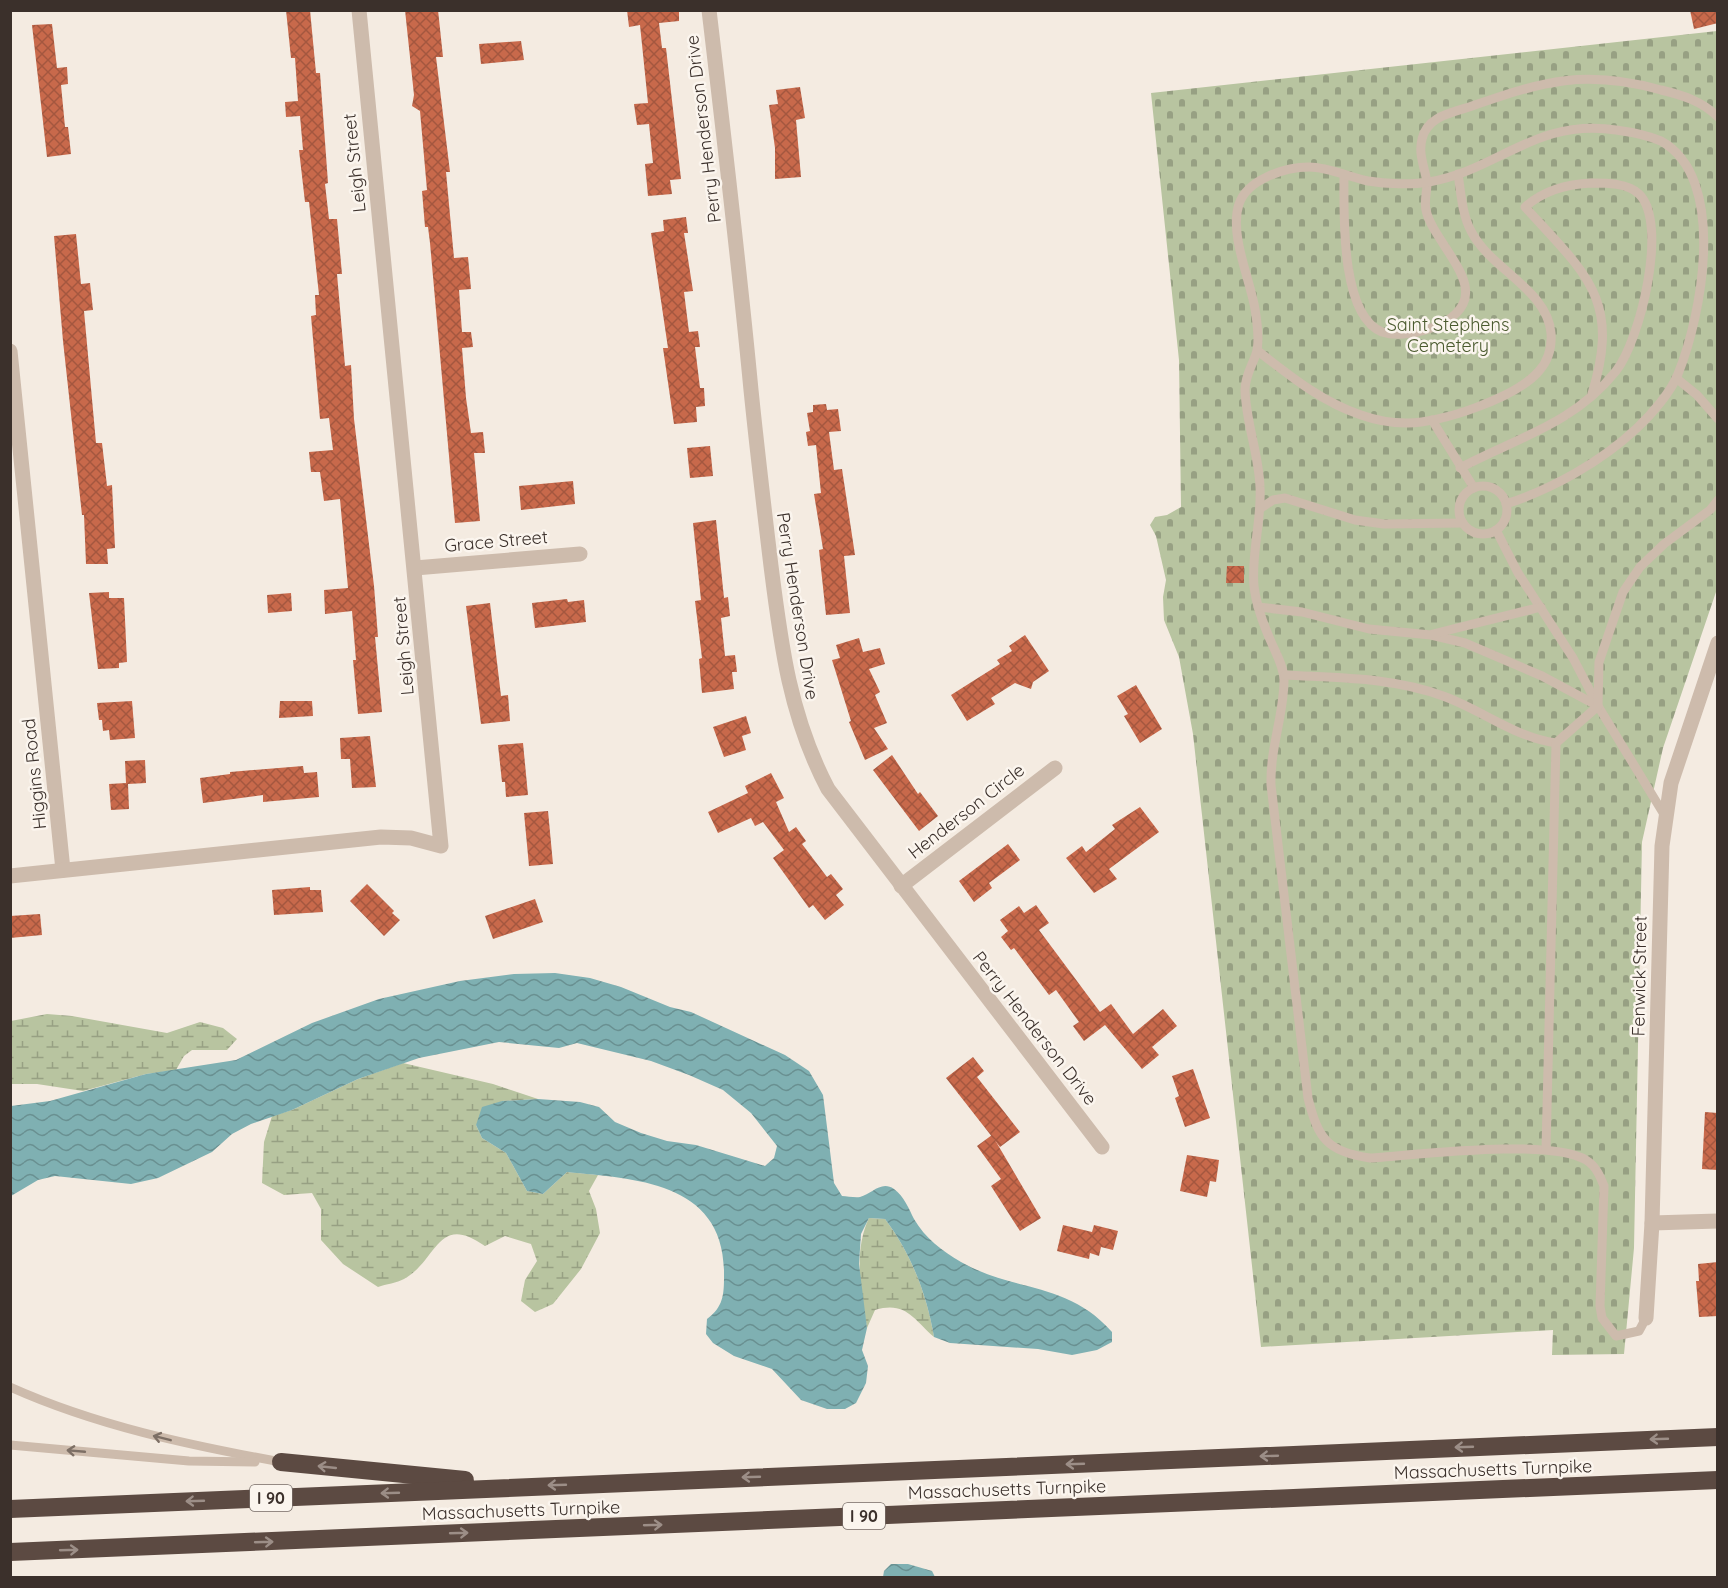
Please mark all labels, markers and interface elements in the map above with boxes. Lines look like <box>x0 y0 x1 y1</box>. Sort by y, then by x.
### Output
street label: Perry Henderson Drive <box>680 34 726 224</box>
street label: Leigh Street <box>337 112 371 214</box>
park label: Saint Stephens Cemetery <box>1387 313 1509 357</box>
street label: Perry Henderson Drive <box>772 511 824 701</box>
street label: Grace Street <box>443 525 549 557</box>
street label: Leigh Street <box>387 596 419 696</box>
street label: Higgins Road <box>17 717 51 831</box>
street label: Henderson Circle <box>903 758 1029 864</box>
street label: Fenwick Street <box>1626 915 1652 1037</box>
street label: Perry Henderson Drive <box>968 946 1102 1110</box>
one-way arrow <box>153 1432 172 1444</box>
one-way arrow <box>1650 1434 1670 1445</box>
one-way arrow <box>1455 1442 1475 1453</box>
one-way arrow <box>67 1445 87 1456</box>
one-way arrow <box>1260 1450 1280 1461</box>
street label: Massachusetts Turnpike <box>1393 1454 1593 1484</box>
one-way arrow <box>1065 1458 1085 1469</box>
one-way arrow <box>318 1461 338 1472</box>
one-way arrow <box>742 1472 762 1483</box>
street label: Massachusetts Turnpike <box>907 1474 1107 1504</box>
one-way arrow <box>547 1480 567 1491</box>
road number: I 90 <box>250 1485 292 1511</box>
one-way arrow <box>380 1487 400 1498</box>
one-way arrow <box>185 1495 205 1506</box>
street label: Massachusetts Turnpike <box>421 1495 621 1525</box>
road number: I 90 <box>843 1503 885 1529</box>
one-way arrow <box>643 1520 663 1531</box>
one-way arrow <box>448 1528 468 1539</box>
one-way arrow <box>253 1536 273 1547</box>
one-way arrow <box>58 1544 78 1556</box>

